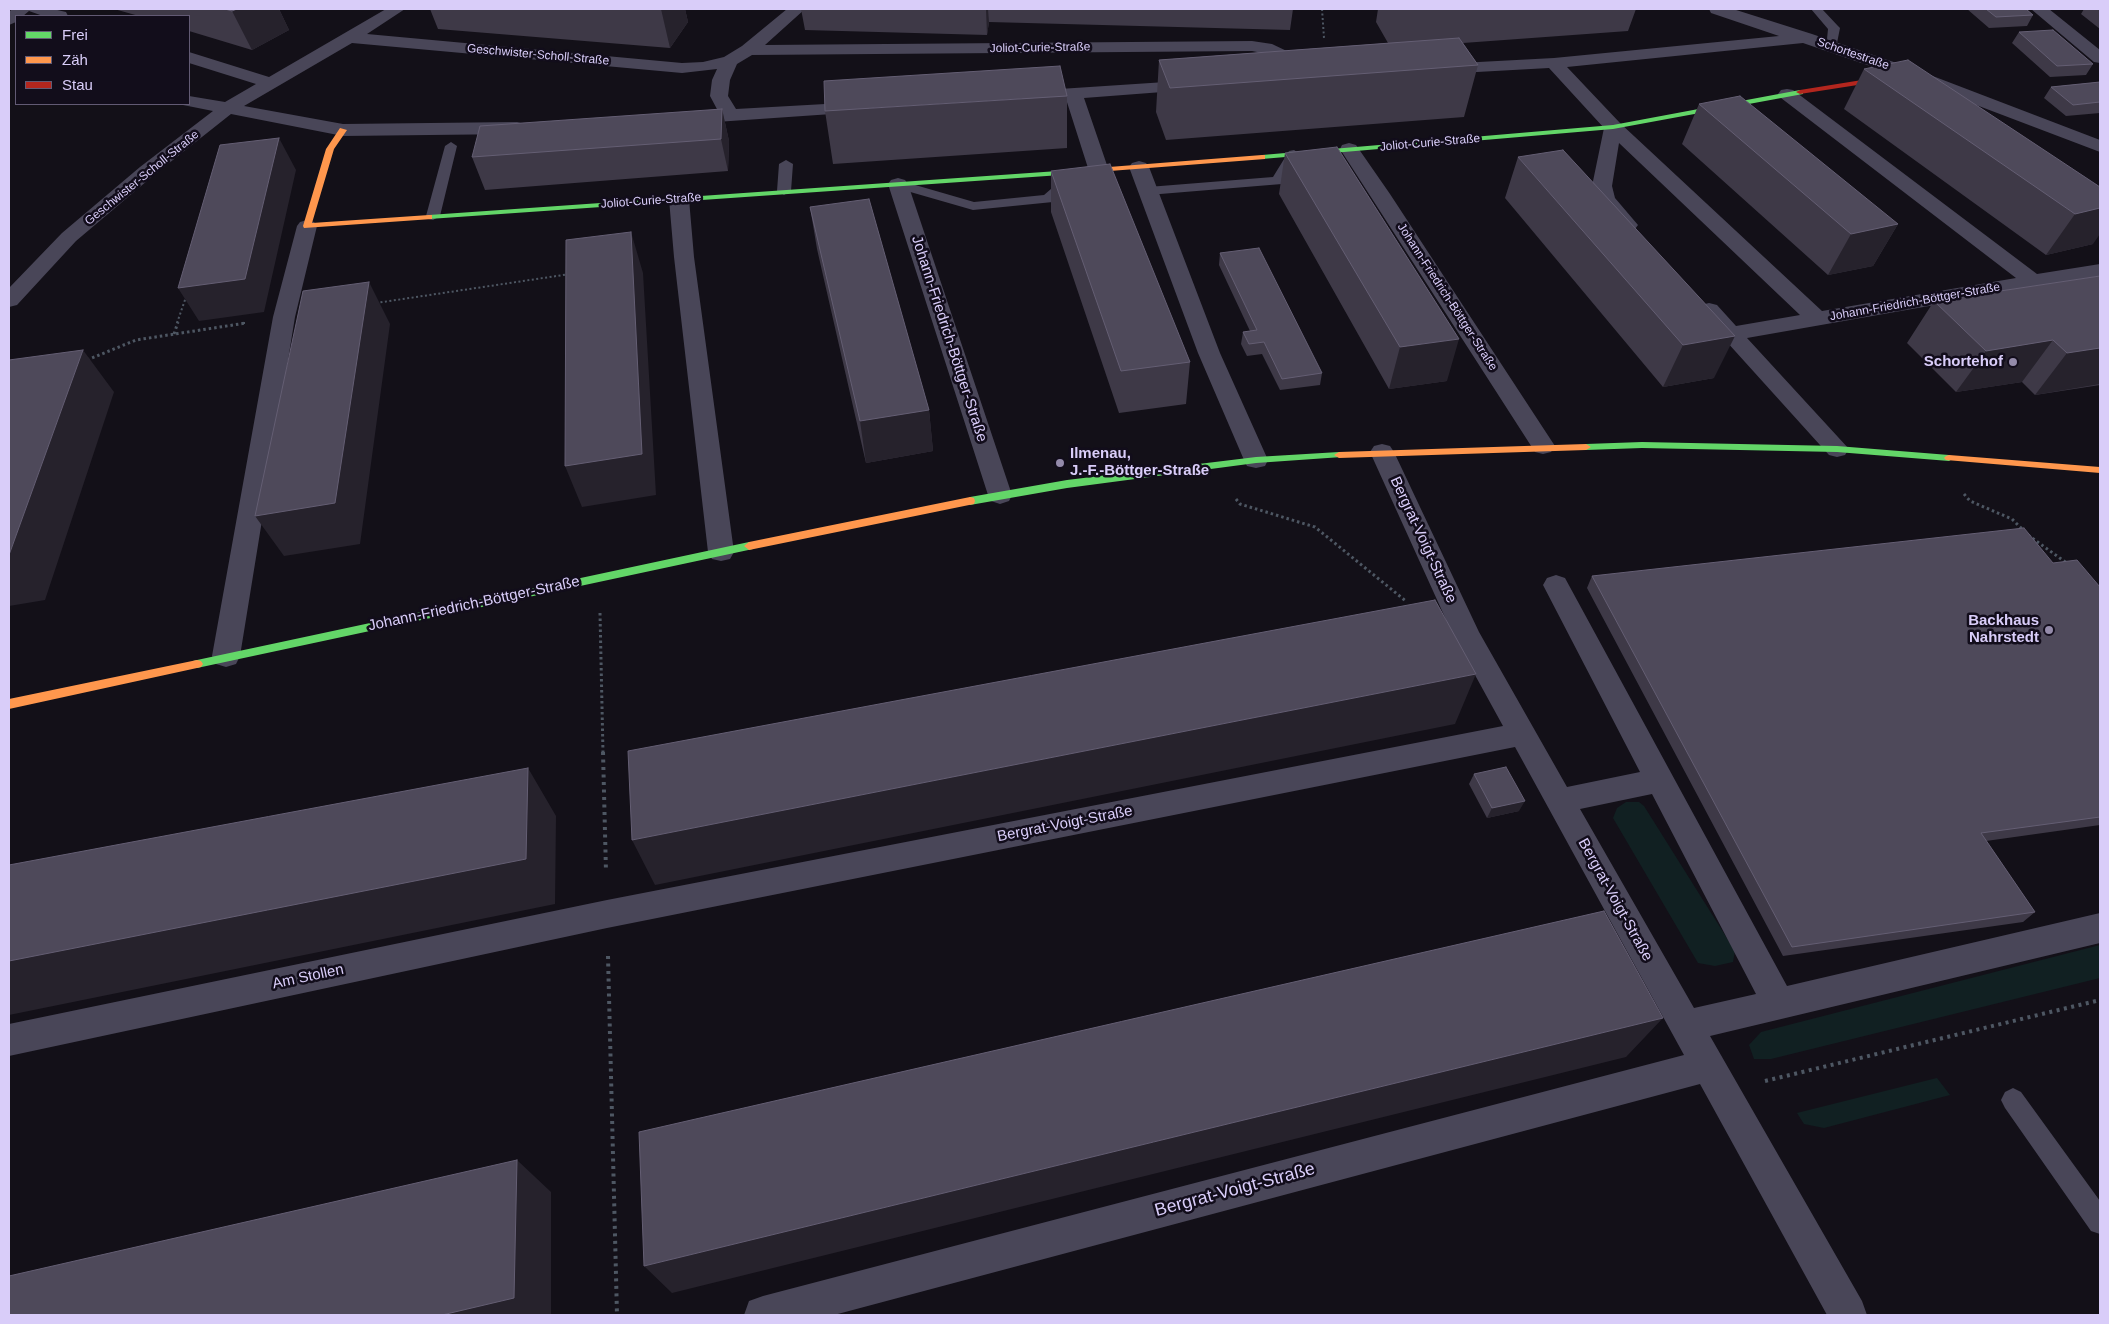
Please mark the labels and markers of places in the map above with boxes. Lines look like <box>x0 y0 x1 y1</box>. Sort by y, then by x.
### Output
place label: Schortehof <box>1924 353 2003 371</box>
marker: Schortehof <box>2007 356 2019 368</box>
place label: Ilmenau, J.-F.-Böttger-Straße <box>1070 445 1209 480</box>
marker: Ilmenau, J.-F.-Böttger-Straße <box>1054 457 1066 469</box>
place label: Backhaus Nahrstedt <box>1968 612 2039 647</box>
marker: Backhaus Nahrstedt <box>2043 624 2055 636</box>

